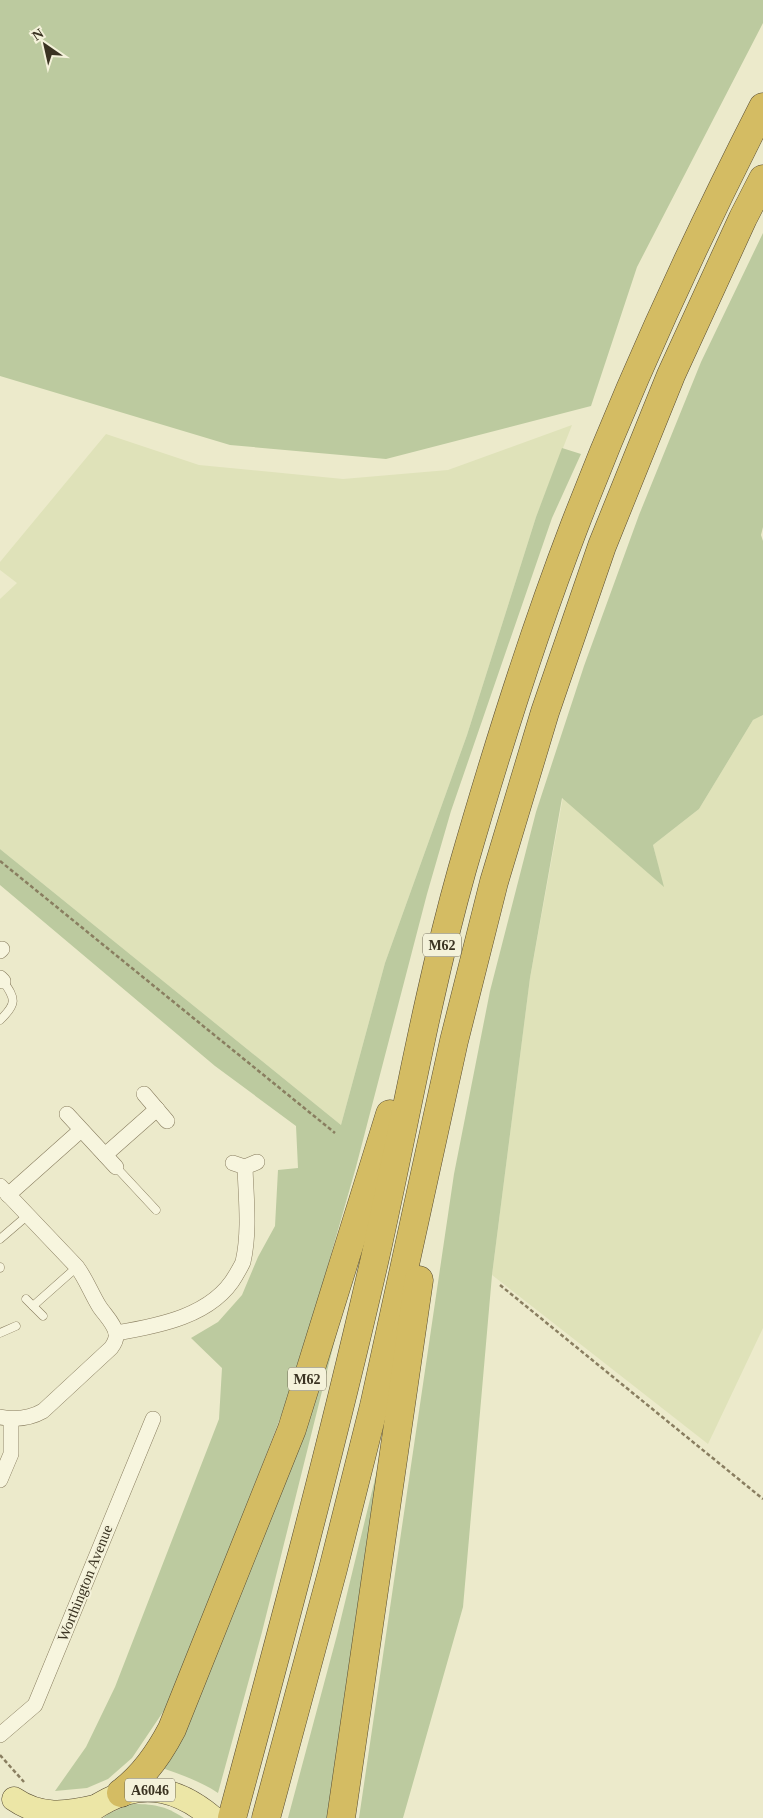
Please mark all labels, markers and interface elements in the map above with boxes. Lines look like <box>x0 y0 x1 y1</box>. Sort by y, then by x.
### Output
north arrow <box>20 20 70 70</box>
text: N <box>30 26 46 44</box>
road number: M62 <box>423 934 461 956</box>
road number: M62 <box>288 1368 326 1390</box>
street label: Worthington Avenue <box>54 1522 116 1643</box>
road number: A6046 <box>125 1778 175 1802</box>

